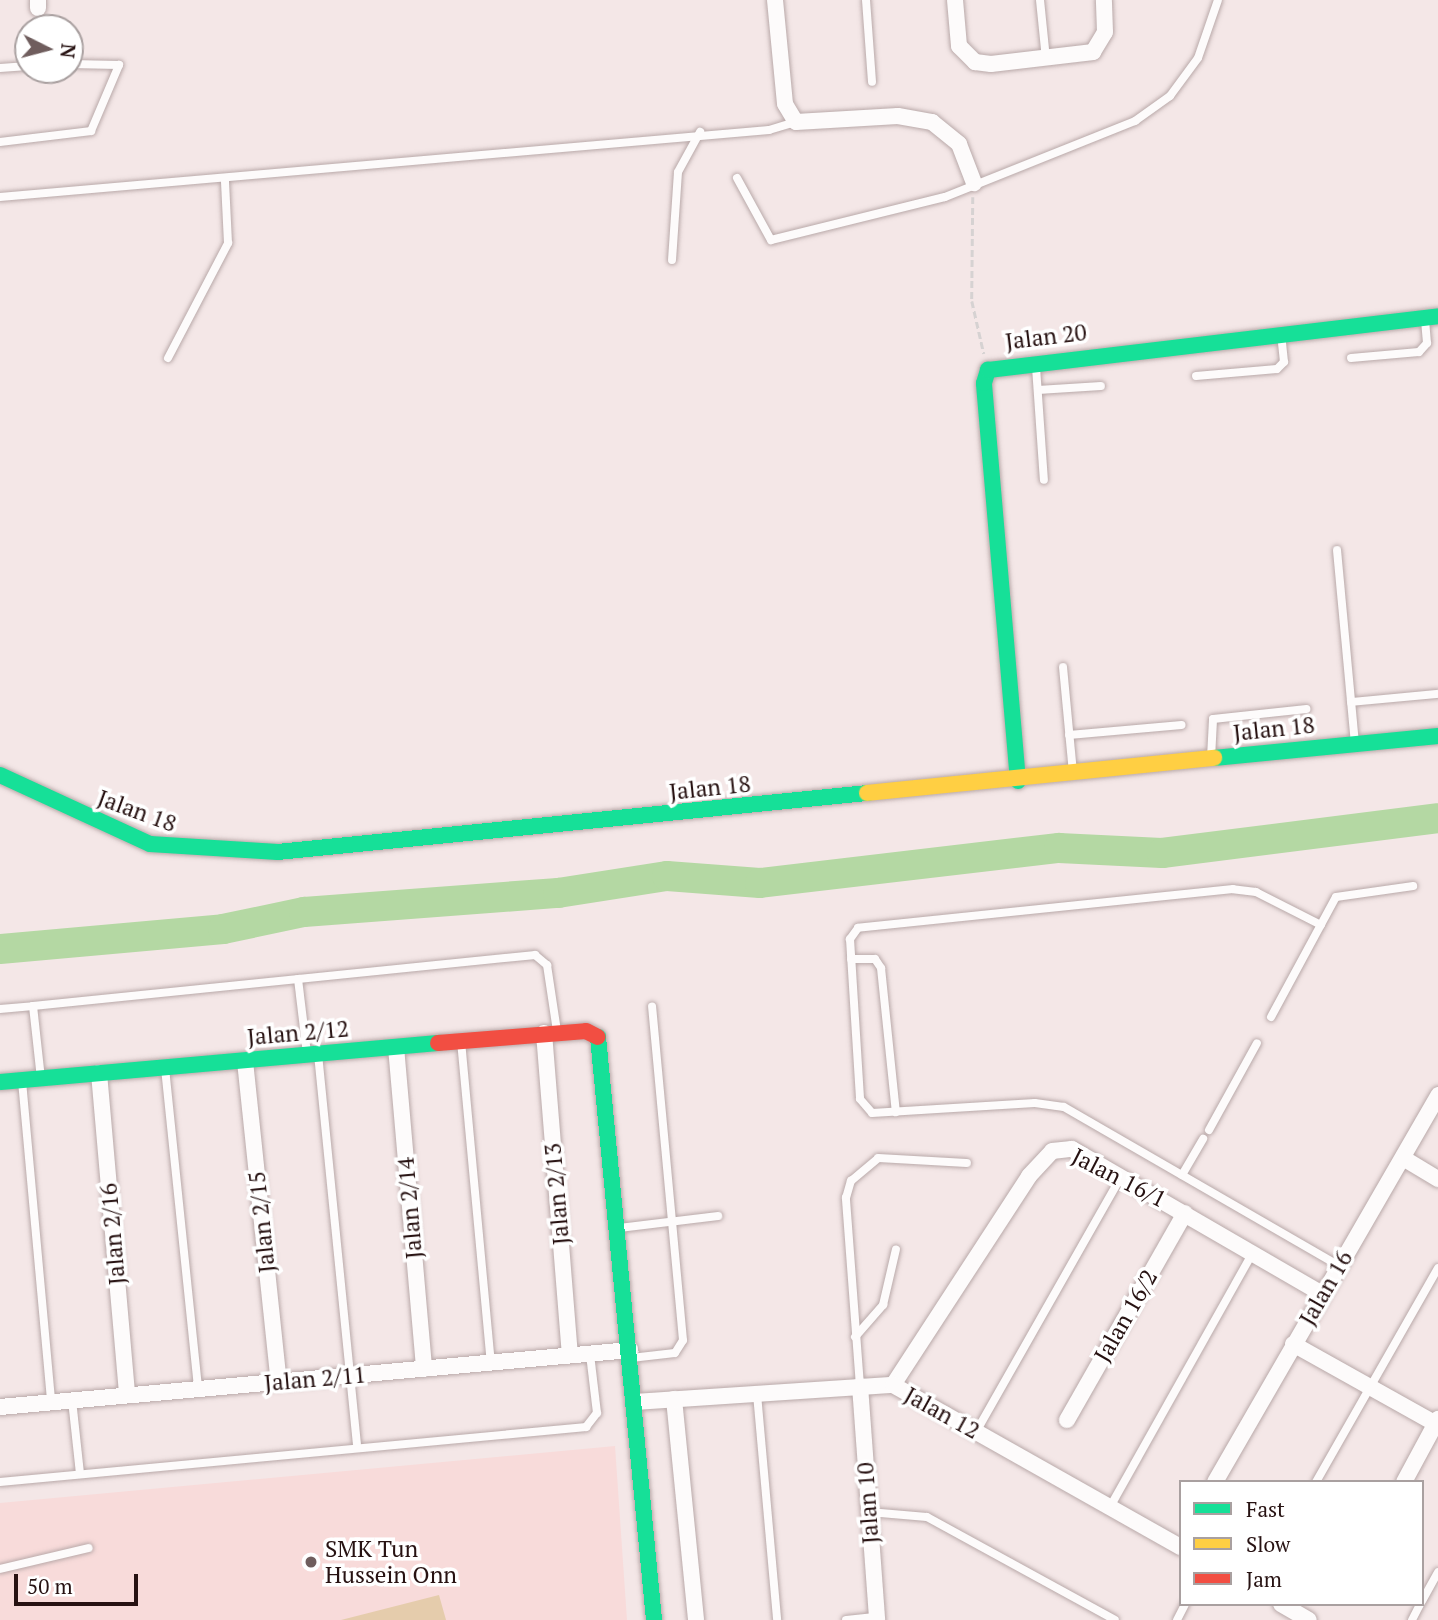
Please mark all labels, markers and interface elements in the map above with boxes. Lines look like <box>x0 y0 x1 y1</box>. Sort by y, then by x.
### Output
north arrow <box>14 14 84 84</box>
text: N <box>55 43 82 60</box>
street label: Jalan 20 <box>1004 318 1088 356</box>
street label: Jalan 18 <box>1232 711 1316 747</box>
street label: Jalan 18 <box>668 770 752 806</box>
street label: Jalan 18 <box>94 784 180 838</box>
street label: Jalan 2/12 <box>246 1015 350 1051</box>
street label: Jalan 2/13 <box>539 1142 575 1246</box>
street label: Jalan 16/1 <box>1067 1143 1171 1213</box>
street label: Jalan 2/14 <box>392 1156 428 1260</box>
street label: Jalan 2/15 <box>243 1170 281 1274</box>
street label: Jalan 2/16 <box>95 1182 131 1286</box>
street label: Jalan 16 <box>1294 1246 1358 1330</box>
street label: Jalan 16/2 <box>1089 1265 1163 1367</box>
street label: Jalan 2/11 <box>263 1361 367 1397</box>
street label: Jalan 12 <box>900 1381 984 1445</box>
street label: Jalan 10 <box>851 1461 885 1545</box>
legend <box>1179 1480 1424 1606</box>
text: Fast <box>1246 1495 1285 1523</box>
text: Slow <box>1246 1530 1290 1558</box>
place label: SMK Tun Hussein Onn <box>325 1535 457 1589</box>
marker: SMK Tun Hussein Onn <box>303 1554 319 1570</box>
scale bar <box>18 1560 142 1604</box>
text: Jam <box>1246 1565 1282 1593</box>
text: 50 m <box>27 1572 73 1600</box>

